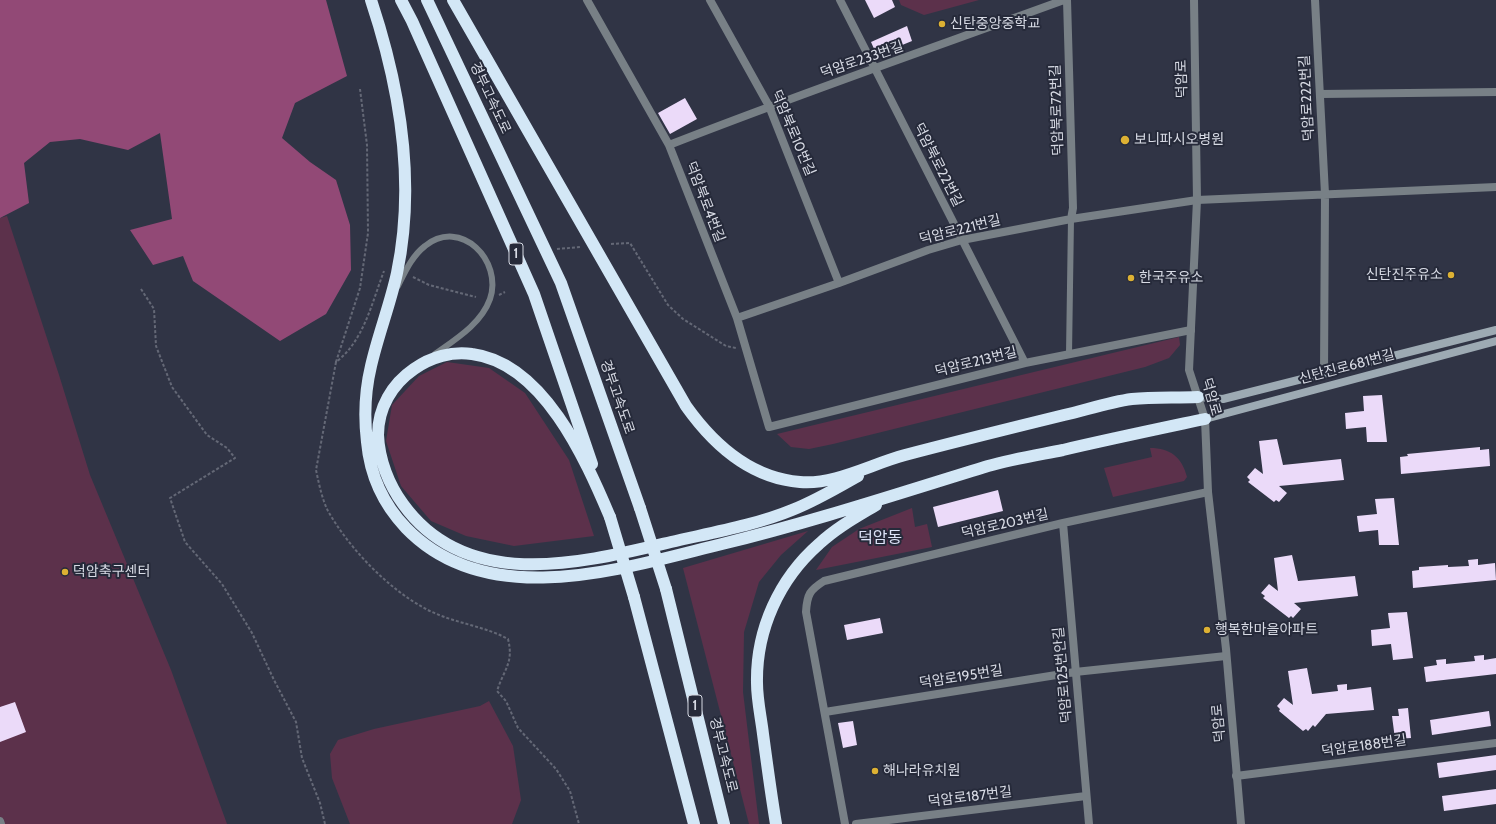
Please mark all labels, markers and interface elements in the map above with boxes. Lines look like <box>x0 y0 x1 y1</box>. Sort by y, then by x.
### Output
place label: 신탄중앙중학교 <box>950 16 1040 32</box>
marker: 신탄중앙중학교 <box>937 19 947 29</box>
street label: 덕암로233번길 <box>818 38 906 82</box>
street label: 덕암로222번길 <box>1296 54 1318 142</box>
street label: 경부고속도로 <box>466 59 514 137</box>
street label: 덕암로 <box>1173 60 1191 98</box>
street label: 덕암북로72번길 <box>1047 64 1067 156</box>
street label: 덕암북로10번길 <box>767 88 819 178</box>
street label: 덕암북로22번길 <box>910 120 966 210</box>
place label: 보니파시오병원 <box>1134 132 1224 148</box>
marker: 보니파시오병원 <box>1119 134 1131 146</box>
street label: 덕암북로4번길 <box>682 159 728 245</box>
street label: 덕암로221번길 <box>917 212 1003 248</box>
road number: 1 <box>509 243 523 265</box>
place label: 신탄진주유소 <box>1366 267 1443 283</box>
place label: 한국주유소 <box>1139 270 1203 286</box>
marker: 신탄진주유소 <box>1446 270 1456 280</box>
marker: 한국주유소 <box>1126 273 1136 283</box>
street label: 덕암로213번길 <box>933 344 1019 380</box>
street label: 신탄진로681번길 <box>1297 346 1397 388</box>
street label: 경부고속도로 <box>596 358 638 436</box>
street label: 덕암로 <box>1198 376 1224 418</box>
street label: 덕암로203번길 <box>960 506 1050 542</box>
district label: 덕암동 <box>858 528 902 548</box>
place label: 덕암축구센터 <box>73 564 150 580</box>
marker: 덕암축구센터 <box>60 567 70 577</box>
place label: 행복한마을아파트 <box>1215 622 1318 638</box>
marker: 행복한마을아파트 <box>1202 625 1212 635</box>
street label: 덕암로125번안길 <box>1050 626 1076 724</box>
street label: 덕암로195번길 <box>918 662 1004 692</box>
road number: 1 <box>688 695 702 717</box>
street label: 덕암로 <box>1209 703 1229 743</box>
street label: 경부고속도로 <box>706 715 740 795</box>
street label: 덕암로188번길 <box>1320 732 1408 760</box>
place label: 해나라유치원 <box>883 763 960 779</box>
marker: 해나라유치원 <box>870 766 880 776</box>
street label: 덕암로187번길 <box>927 784 1013 810</box>

